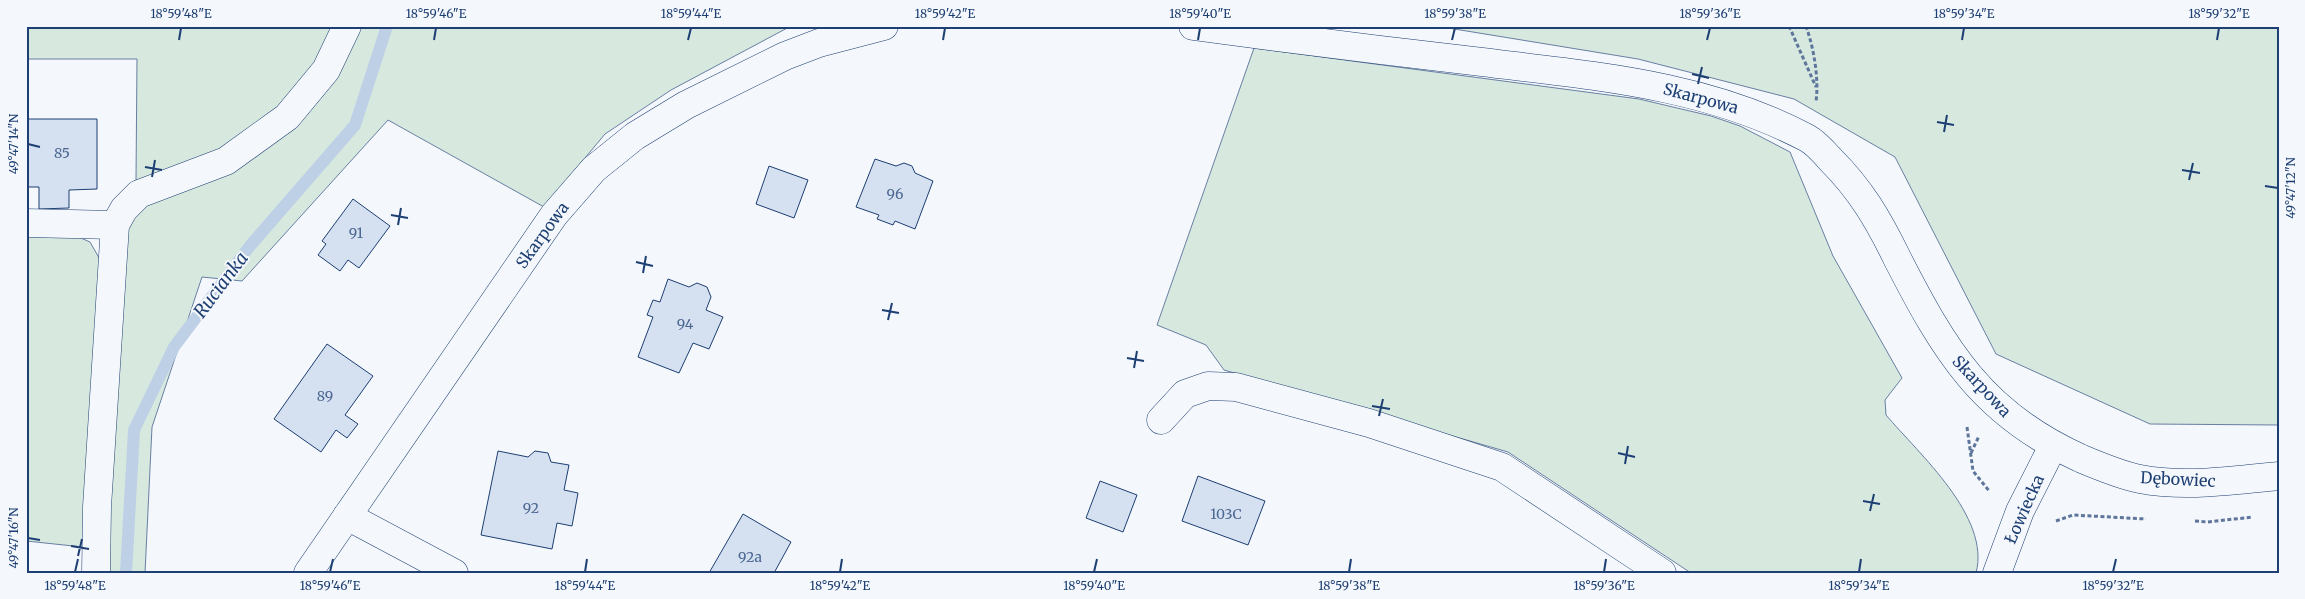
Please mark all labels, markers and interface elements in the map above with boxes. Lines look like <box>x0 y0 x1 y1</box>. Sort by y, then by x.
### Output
text: 18°59'48"E <box>150 6 212 21</box>
text: 18°59'46"E <box>406 6 467 21</box>
text: 18°59'44"E <box>661 6 722 21</box>
text: 18°59'42"E <box>915 6 976 21</box>
text: 18°59'40"E <box>1169 6 1231 21</box>
text: 18°59'38"E <box>1424 6 1486 21</box>
text: 18°59'36"E <box>1679 6 1741 21</box>
text: 18°59'34"E <box>1934 6 1995 21</box>
text: 18°59'32"E <box>2188 6 2250 21</box>
street label: Skarpowa <box>1661 78 1741 118</box>
text: 49°47'14"N <box>6 113 21 174</box>
house number: 85 <box>54 144 70 162</box>
text: 49°47'12"N <box>2283 156 2298 219</box>
house number: 96 <box>887 185 903 203</box>
street label: Skarpowa <box>511 198 573 272</box>
house number: 91 <box>349 224 363 242</box>
water label: Rucianka <box>188 247 253 322</box>
house number: 94 <box>677 315 694 333</box>
street label: Skarpowa <box>1948 351 2016 421</box>
house number: 89 <box>317 387 333 405</box>
street label: Dębowiec <box>2140 467 2216 491</box>
street label: Łowiecka <box>2000 471 2048 547</box>
house number: 92 <box>523 499 539 517</box>
house number: 103C <box>1210 505 1242 523</box>
text: 49°47'16"N <box>6 507 21 569</box>
house number: 92a <box>738 548 762 566</box>
text: 18°59'48"E <box>44 578 106 593</box>
text: 18°59'46"E <box>300 578 361 593</box>
text: 18°59'44"E <box>555 578 616 593</box>
text: 18°59'42"E <box>810 578 871 593</box>
text: 18°59'40"E <box>1063 578 1125 593</box>
text: 18°59'38"E <box>1318 578 1380 593</box>
text: 18°59'36"E <box>1573 578 1635 593</box>
text: 18°59'34"E <box>1829 578 1890 593</box>
text: 18°59'32"E <box>2082 578 2144 593</box>

